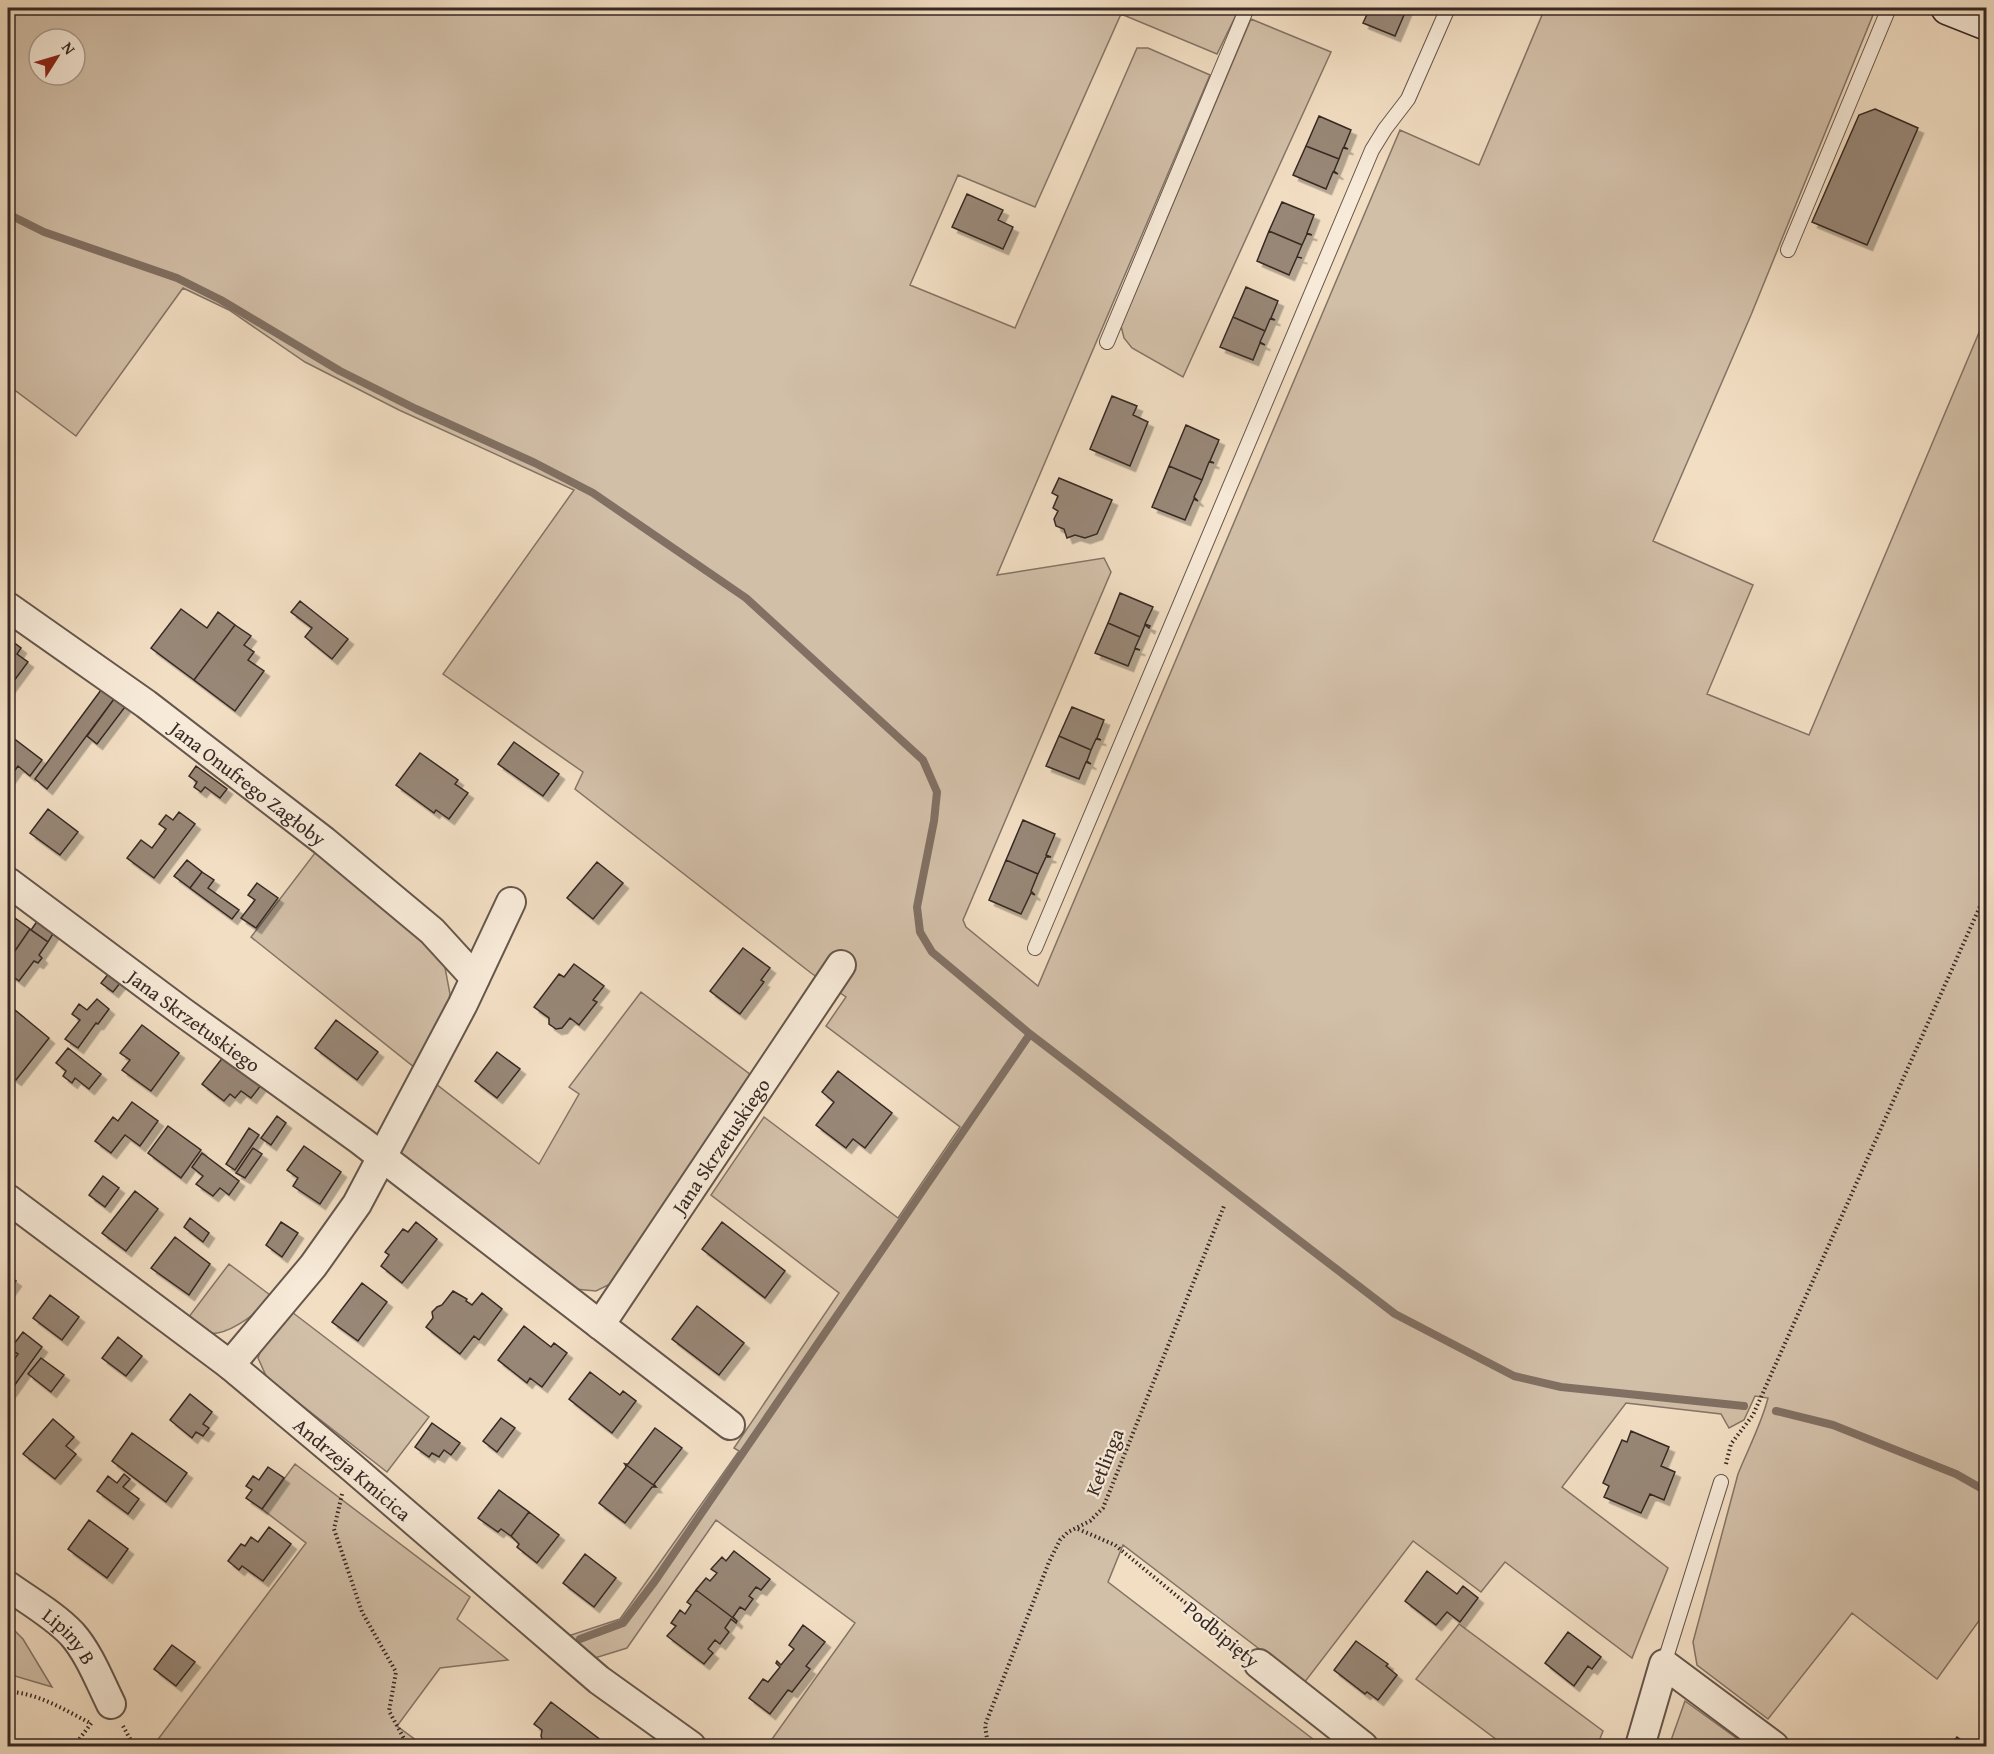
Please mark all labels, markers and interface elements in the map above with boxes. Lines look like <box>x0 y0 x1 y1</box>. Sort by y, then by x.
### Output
north arrow <box>27 27 87 87</box>
text: N <box>56 36 82 60</box>
street label: Jana Onufrego Zagłoby <box>162 712 333 852</box>
street label: Jana Skrzetuskiego <box>119 960 267 1079</box>
street label: Jana Skrzetuskiego <box>662 1072 776 1222</box>
street label: Andrzeja Kmicica <box>288 1410 418 1527</box>
street label: Ketlinga <box>1077 1424 1131 1500</box>
street label: Podbipięty <box>1178 1594 1266 1674</box>
street label: Lipiny B <box>37 1600 104 1669</box>

